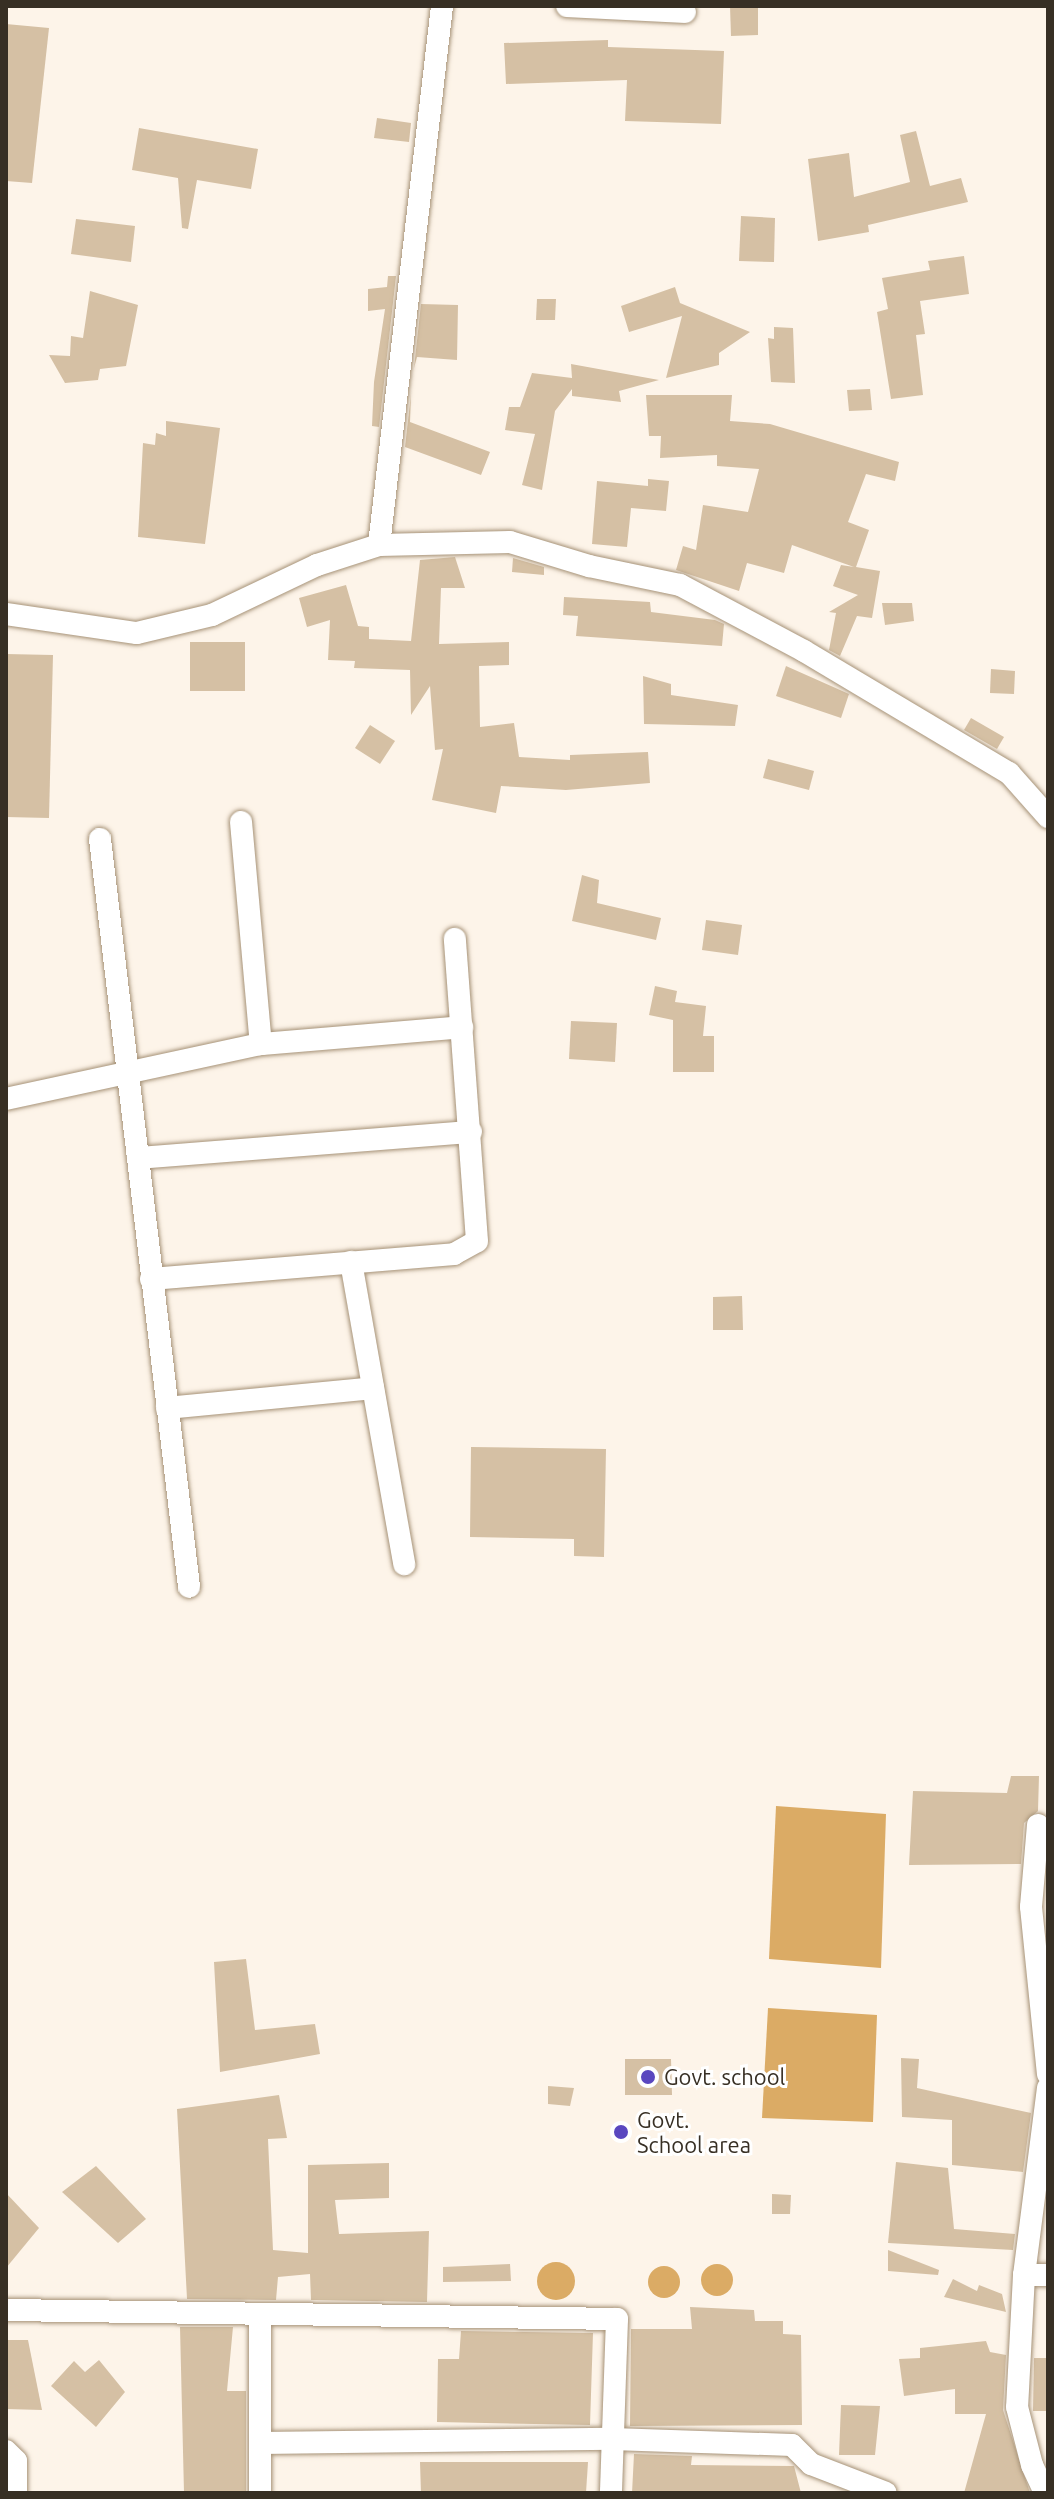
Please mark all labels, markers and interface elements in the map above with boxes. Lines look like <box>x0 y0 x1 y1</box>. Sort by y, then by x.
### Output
place label: Govt. school <box>664 2064 785 2090</box>
marker: Govt. school <box>639 2068 657 2086</box>
place label: Govt. School area <box>637 2106 751 2158</box>
marker: Govt. School area <box>612 2123 630 2141</box>

